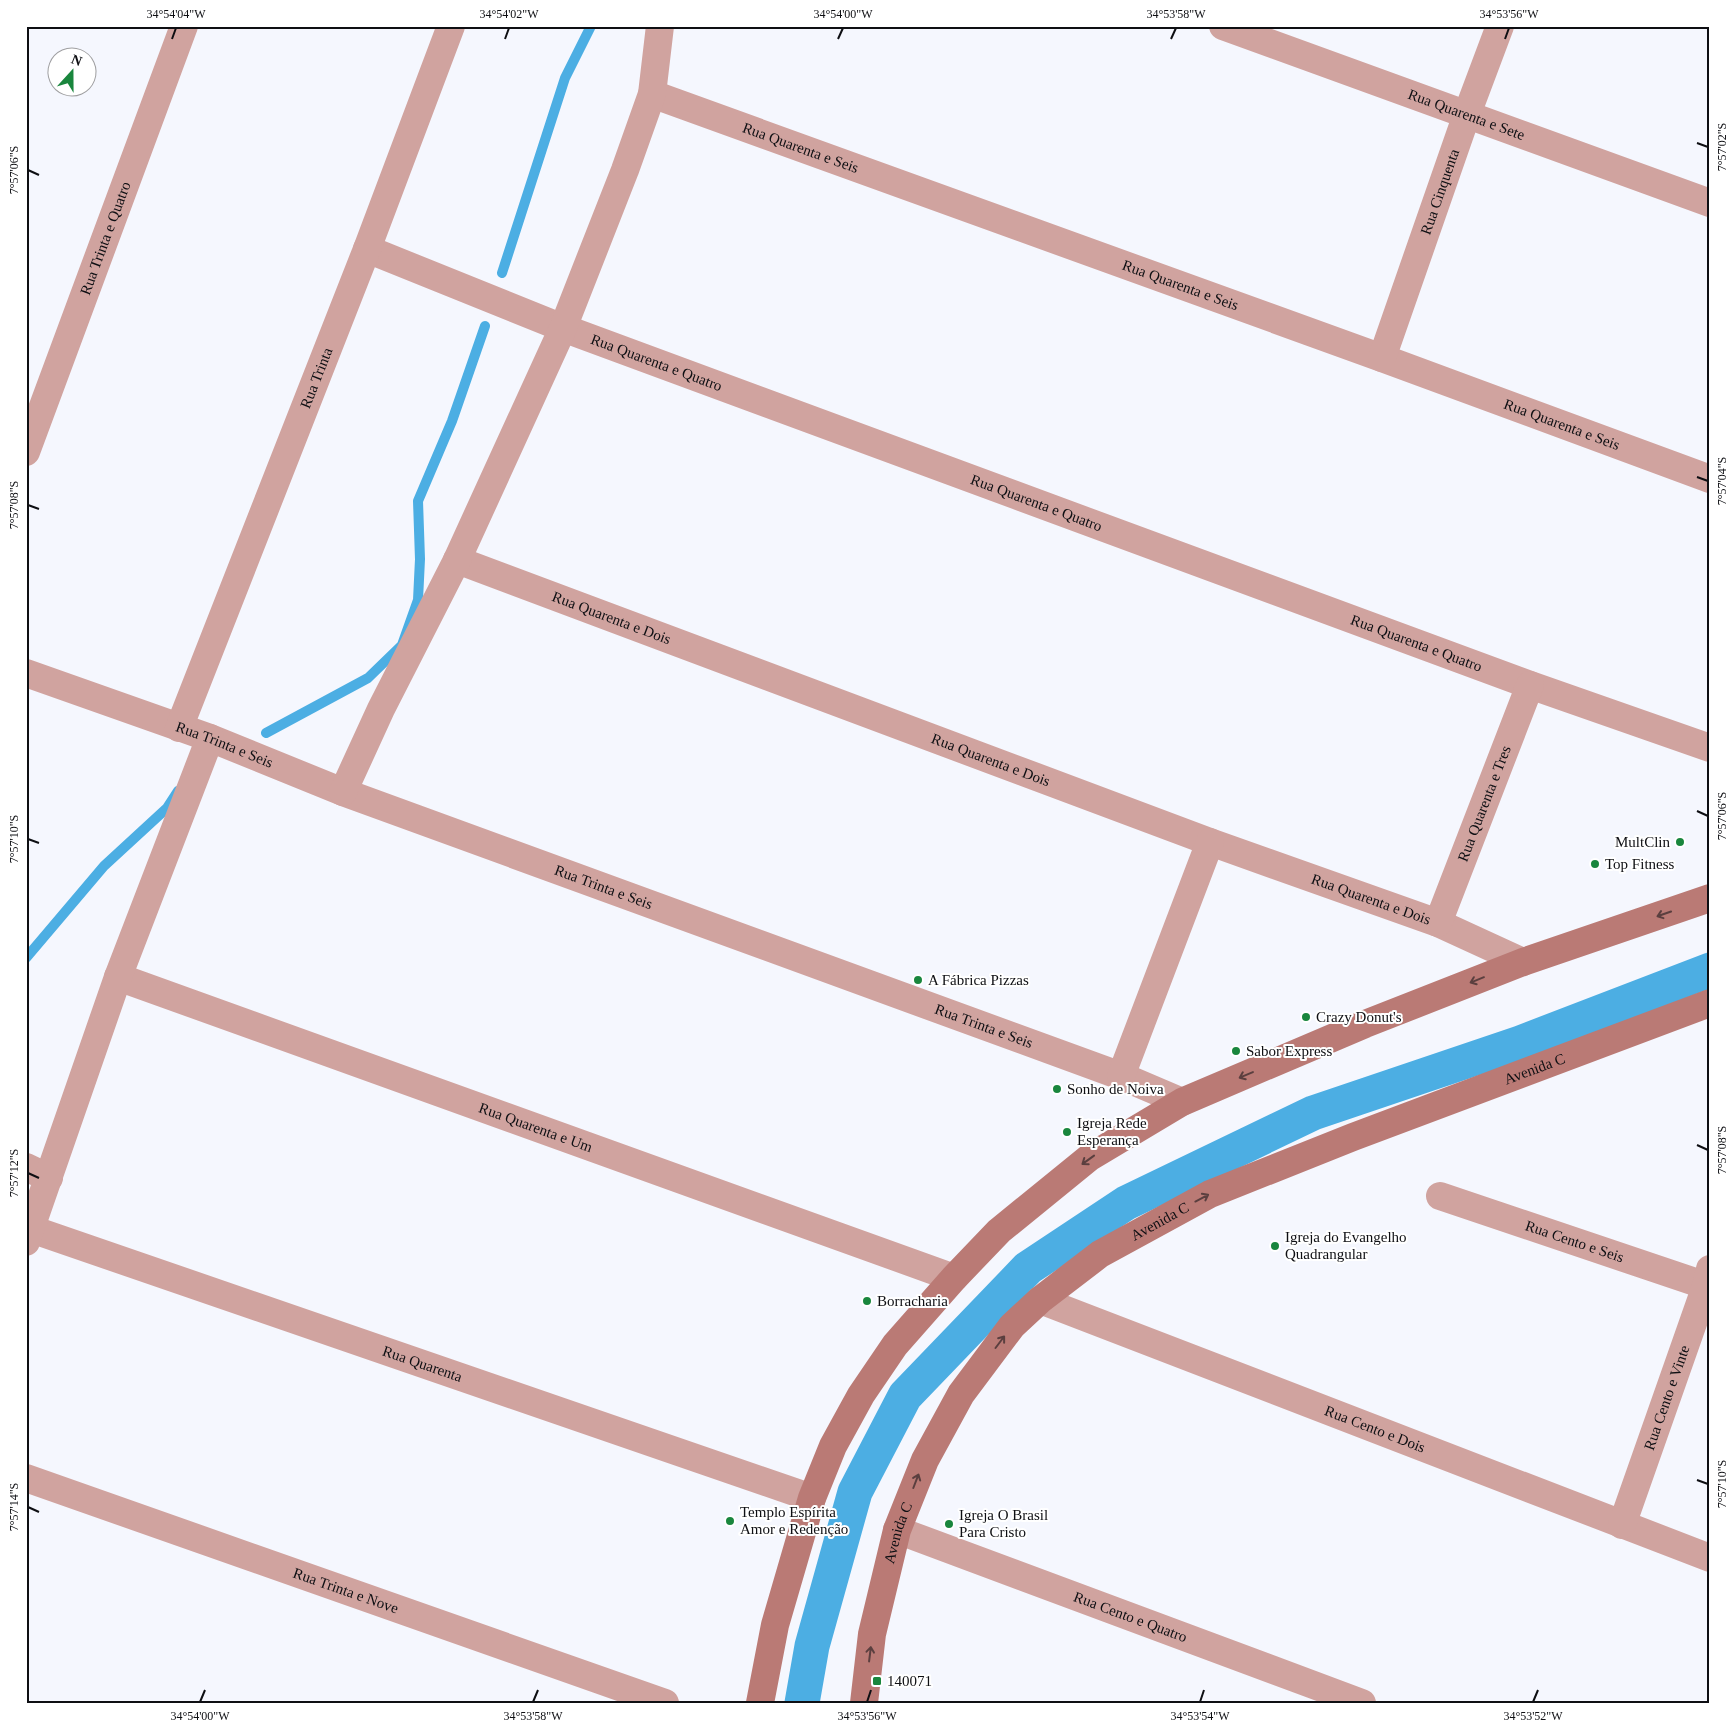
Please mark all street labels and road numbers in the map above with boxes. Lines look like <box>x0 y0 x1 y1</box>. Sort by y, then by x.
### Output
street label: Rua Quarenta e Sete <box>1406 86 1527 143</box>
street label: Rua Quarenta e Seis <box>740 119 861 176</box>
street label: Rua Cinquenta <box>1418 147 1462 237</box>
street label: Rua Trinta e Quatro <box>77 179 134 297</box>
street label: Rua Quarenta e Seis <box>1120 257 1241 313</box>
street label: Rua Quarenta e Quatro <box>589 331 724 394</box>
street label: Rua Trinta <box>297 345 336 411</box>
street label: Rua Quarenta e Seis <box>1502 396 1622 453</box>
street label: Rua Quarenta e Quatro <box>969 471 1104 534</box>
street label: Rua Quarenta e Dois <box>550 588 673 647</box>
street label: Rua Quarenta e Quatro <box>1348 612 1484 675</box>
street label: Rua Trinta e Seis <box>174 719 276 771</box>
street label: Rua Quarenta e Dois <box>929 730 1053 789</box>
street label: Rua Quarenta e Tres <box>1455 743 1514 864</box>
street label: Rua Trinta e Seis <box>552 862 655 912</box>
street label: Rua Quarenta e Dois <box>1309 871 1433 928</box>
street label: Rua Trinta e Seis <box>933 1001 1035 1051</box>
street label: Avenida C <box>1502 1050 1567 1087</box>
street label: Rua Quarenta e Um <box>477 1100 595 1155</box>
street label: Avenida C <box>1128 1199 1192 1244</box>
street label: Rua Cento e Seis <box>1523 1217 1626 1265</box>
street label: Rua Quarenta <box>381 1343 465 1385</box>
street label: Rua Cento e Vinte <box>1641 1343 1693 1452</box>
street label: Rua Cento e Dois <box>1323 1402 1428 1456</box>
street label: Avenida C <box>881 1500 915 1565</box>
street label: Rua Trinta e Nove <box>291 1565 401 1617</box>
street label: Rua Cento e Quatro <box>1072 1588 1189 1645</box>

